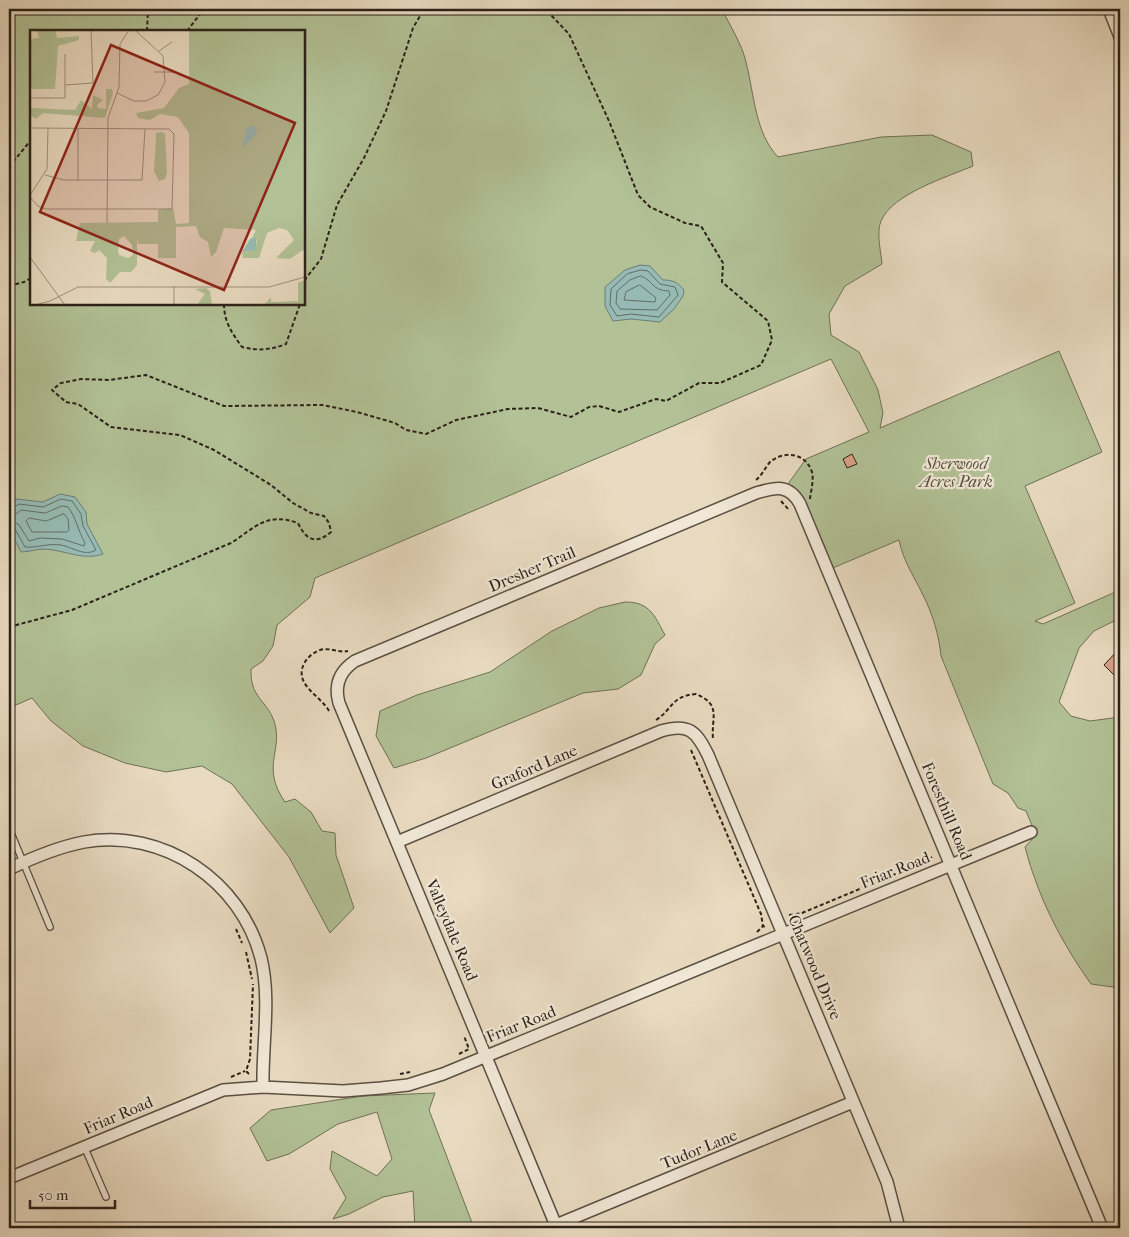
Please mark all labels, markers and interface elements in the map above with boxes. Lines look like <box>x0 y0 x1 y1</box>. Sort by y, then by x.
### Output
inset map <box>30 30 305 305</box>
park label: Sherwood Acres Park <box>917 454 993 491</box>
street label: Dresher Trail <box>486 542 579 596</box>
street label: Graford Lane <box>488 740 580 794</box>
street label: Foresthill Road <box>918 759 976 863</box>
street label: Friar Road <box>857 847 933 893</box>
street label: Valleydale Road <box>422 875 482 984</box>
street label: Chatwood Drive <box>784 912 846 1022</box>
street label: Friar Road <box>483 1001 559 1047</box>
street label: Friar Road <box>81 1092 156 1138</box>
street label: Tudor Lane <box>658 1125 740 1173</box>
scale bar <box>30 1177 115 1209</box>
text: 50 m <box>38 1186 69 1204</box>

